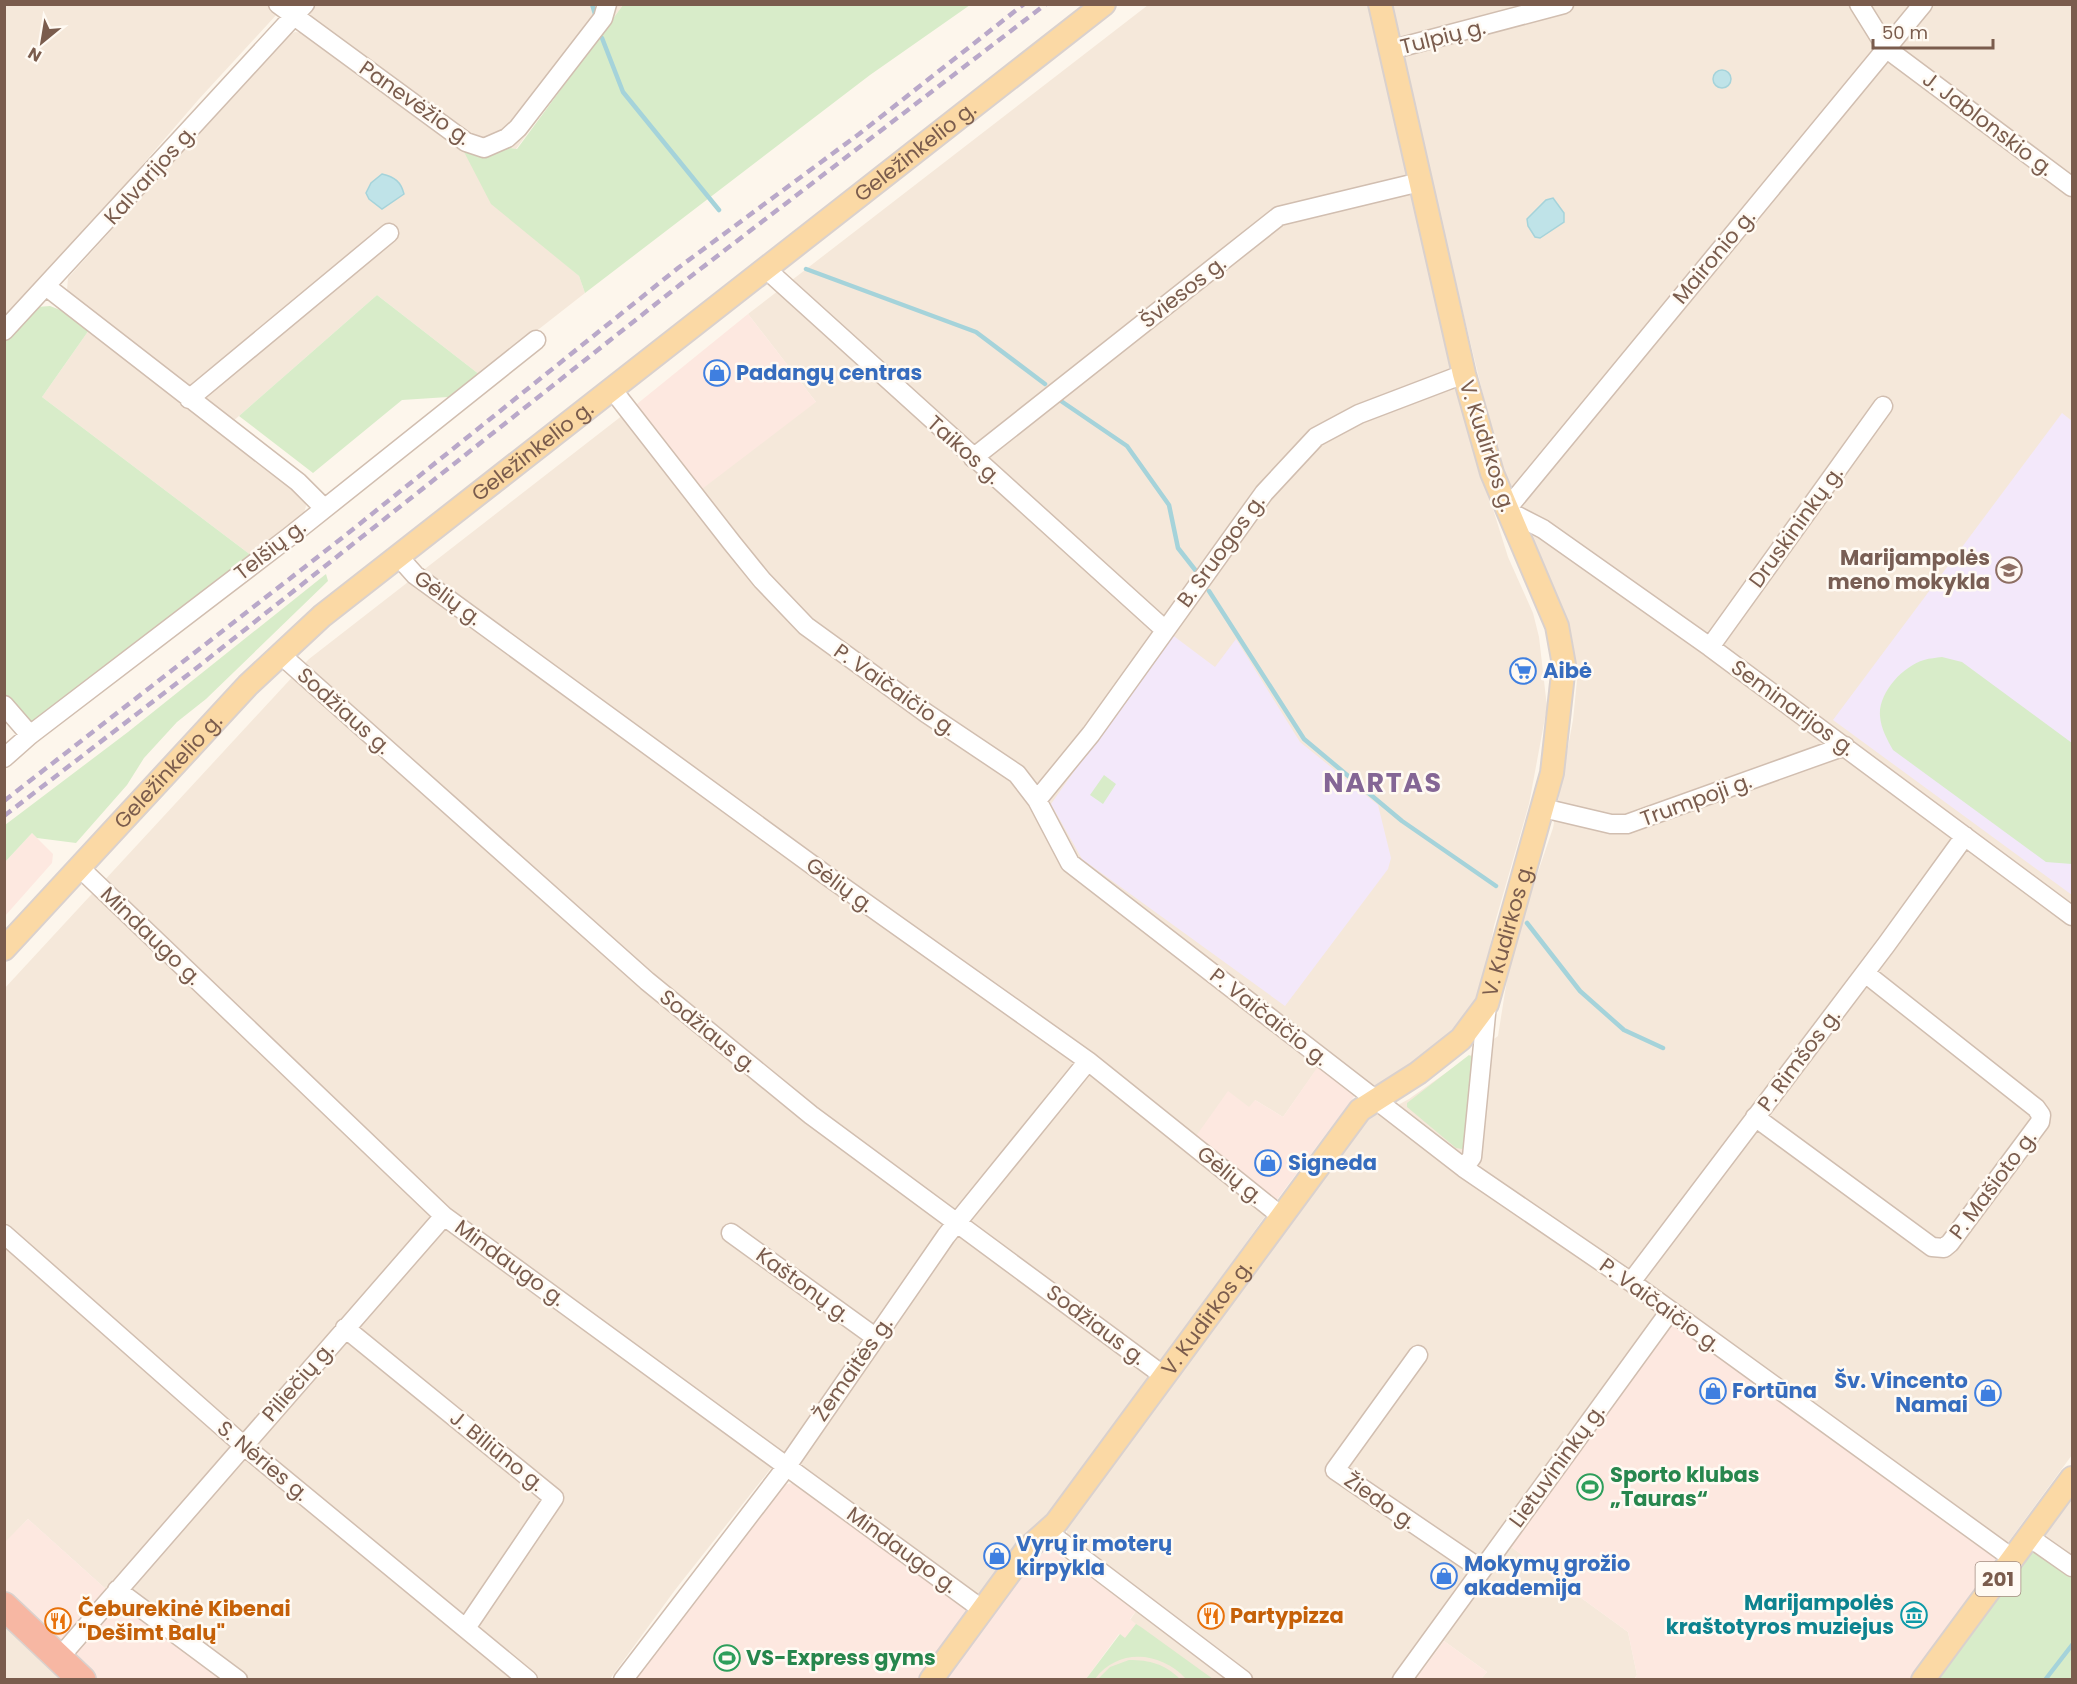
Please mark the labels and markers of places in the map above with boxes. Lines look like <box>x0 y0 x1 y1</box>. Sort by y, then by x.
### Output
shop icon: Padangų centras <box>702 358 732 388</box>
place label: Padangų centras <box>736 358 922 387</box>
place label: Marijampolės meno mokykla <box>1828 543 1990 596</box>
school or university icon: Marijampolės meno mokykla <box>1994 555 2024 585</box>
supermarket icon: Aibė <box>1508 656 1538 686</box>
place label: Aibė <box>1543 656 1592 685</box>
shop icon: Signeda <box>1253 1148 1283 1178</box>
place label: Signeda <box>1288 1148 1377 1177</box>
place label: Šv. Vincento Namai <box>1834 1366 1968 1419</box>
shop icon: Fortūna <box>1698 1376 1728 1406</box>
place label: Fortūna <box>1732 1376 1817 1405</box>
shop icon: Šv. Vincento Namai <box>1973 1378 2003 1408</box>
place label: Sporto klubas „Tauras“ <box>1610 1460 1759 1513</box>
sports icon: Sporto klubas „Tauras“ <box>1575 1472 1605 1502</box>
place label: Vyrų ir moterų kirpykla <box>1016 1529 1172 1582</box>
shop icon: Vyrų ir moterų kirpykla <box>982 1541 1012 1571</box>
place label: Mokymų grožio akademija <box>1464 1549 1630 1602</box>
shop icon: Mokymų grožio akademija <box>1429 1561 1459 1591</box>
place label: Marijampolės kraštotyros muziejus <box>1666 1588 1894 1641</box>
place label: Čeburekinė Kibenai "Dešimt Balų" <box>78 1594 291 1647</box>
museum icon: Marijampolės kraštotyros muziejus <box>1899 1600 1929 1630</box>
restaurant icon: Partypizza <box>1196 1601 1226 1631</box>
place label: Partypizza <box>1230 1601 1344 1630</box>
restaurant icon: Čeburekinė Kibenai "Dešimt Balų" <box>43 1606 73 1636</box>
sports icon: VS-Express gyms <box>712 1643 742 1673</box>
place label: VS-Express gyms <box>746 1643 936 1672</box>

